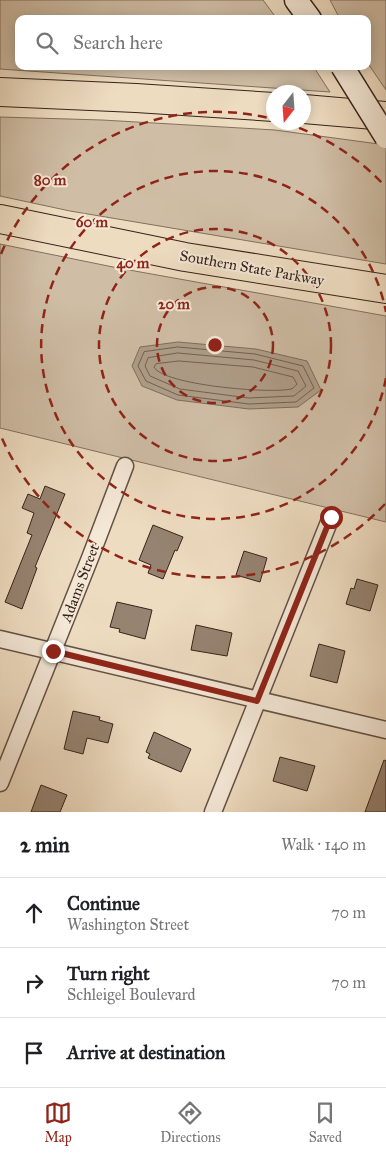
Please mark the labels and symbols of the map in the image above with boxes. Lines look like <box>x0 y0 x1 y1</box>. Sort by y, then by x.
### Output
north arrow <box>266 85 311 130</box>
text: 80 m <box>34 171 67 189</box>
text: 60 m <box>76 213 109 231</box>
street label: Southern State Parkway <box>178 246 327 290</box>
text: 40 m <box>117 254 150 273</box>
text: 20 m <box>158 295 190 313</box>
centre of rings <box>206 336 224 354</box>
route start <box>320 506 343 529</box>
street label: Adams Street <box>56 541 103 626</box>
route end <box>42 640 65 663</box>

